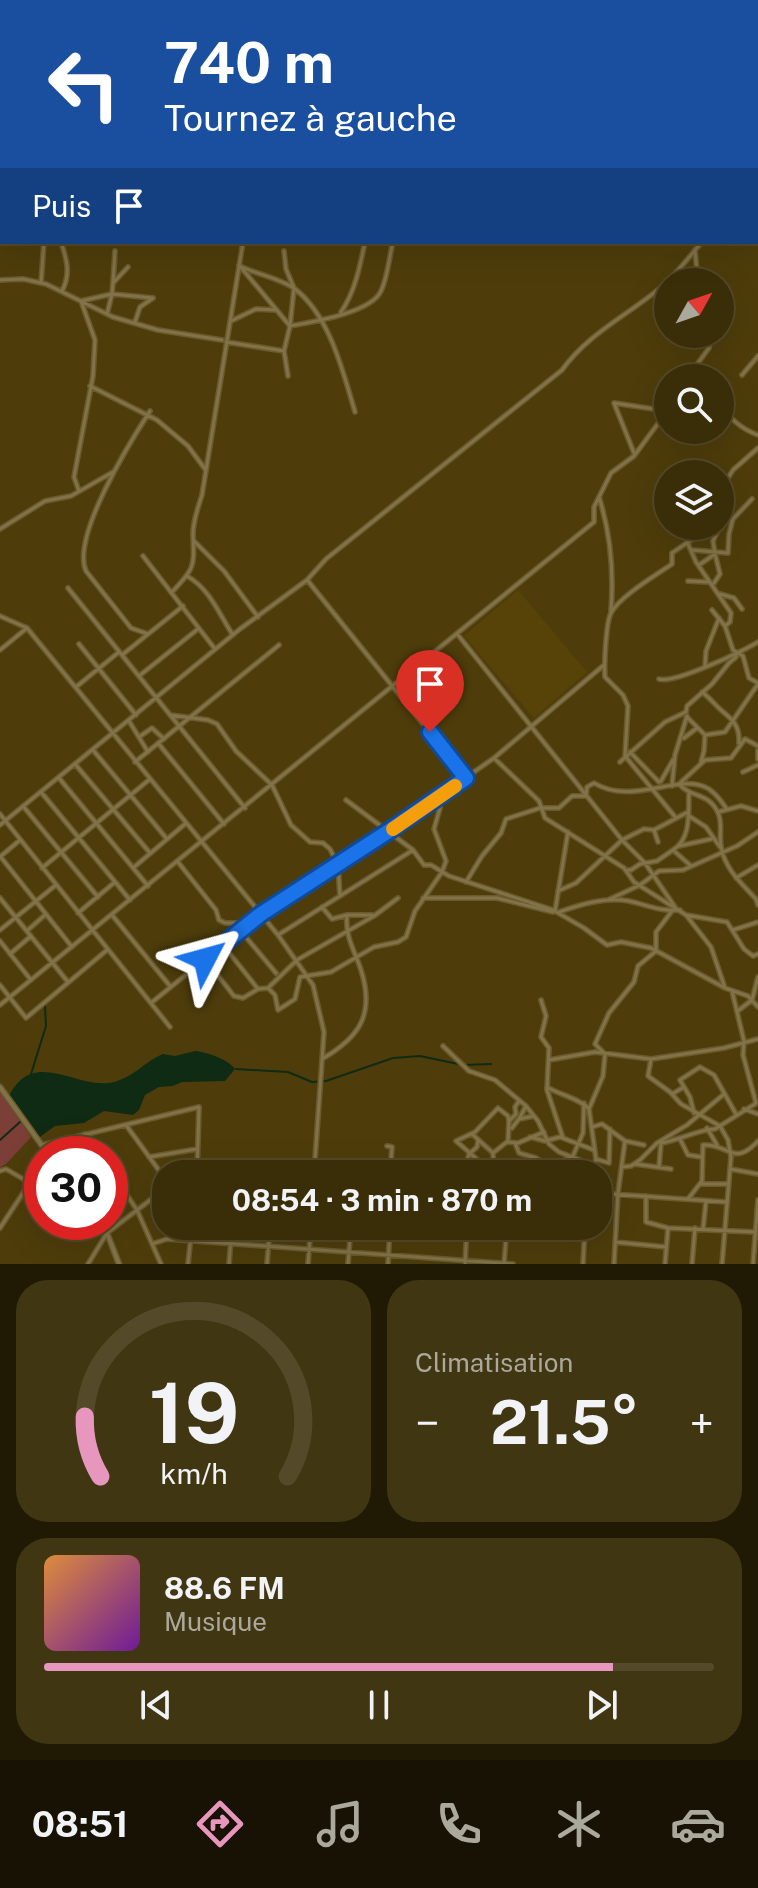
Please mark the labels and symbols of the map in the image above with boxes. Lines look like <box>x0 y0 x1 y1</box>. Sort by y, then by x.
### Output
north arrow <box>654 268 734 348</box>
pin <box>396 650 464 732</box>
position arrow <box>163 917 247 1001</box>
speed limit sign: 30 <box>24 1136 128 1240</box>

